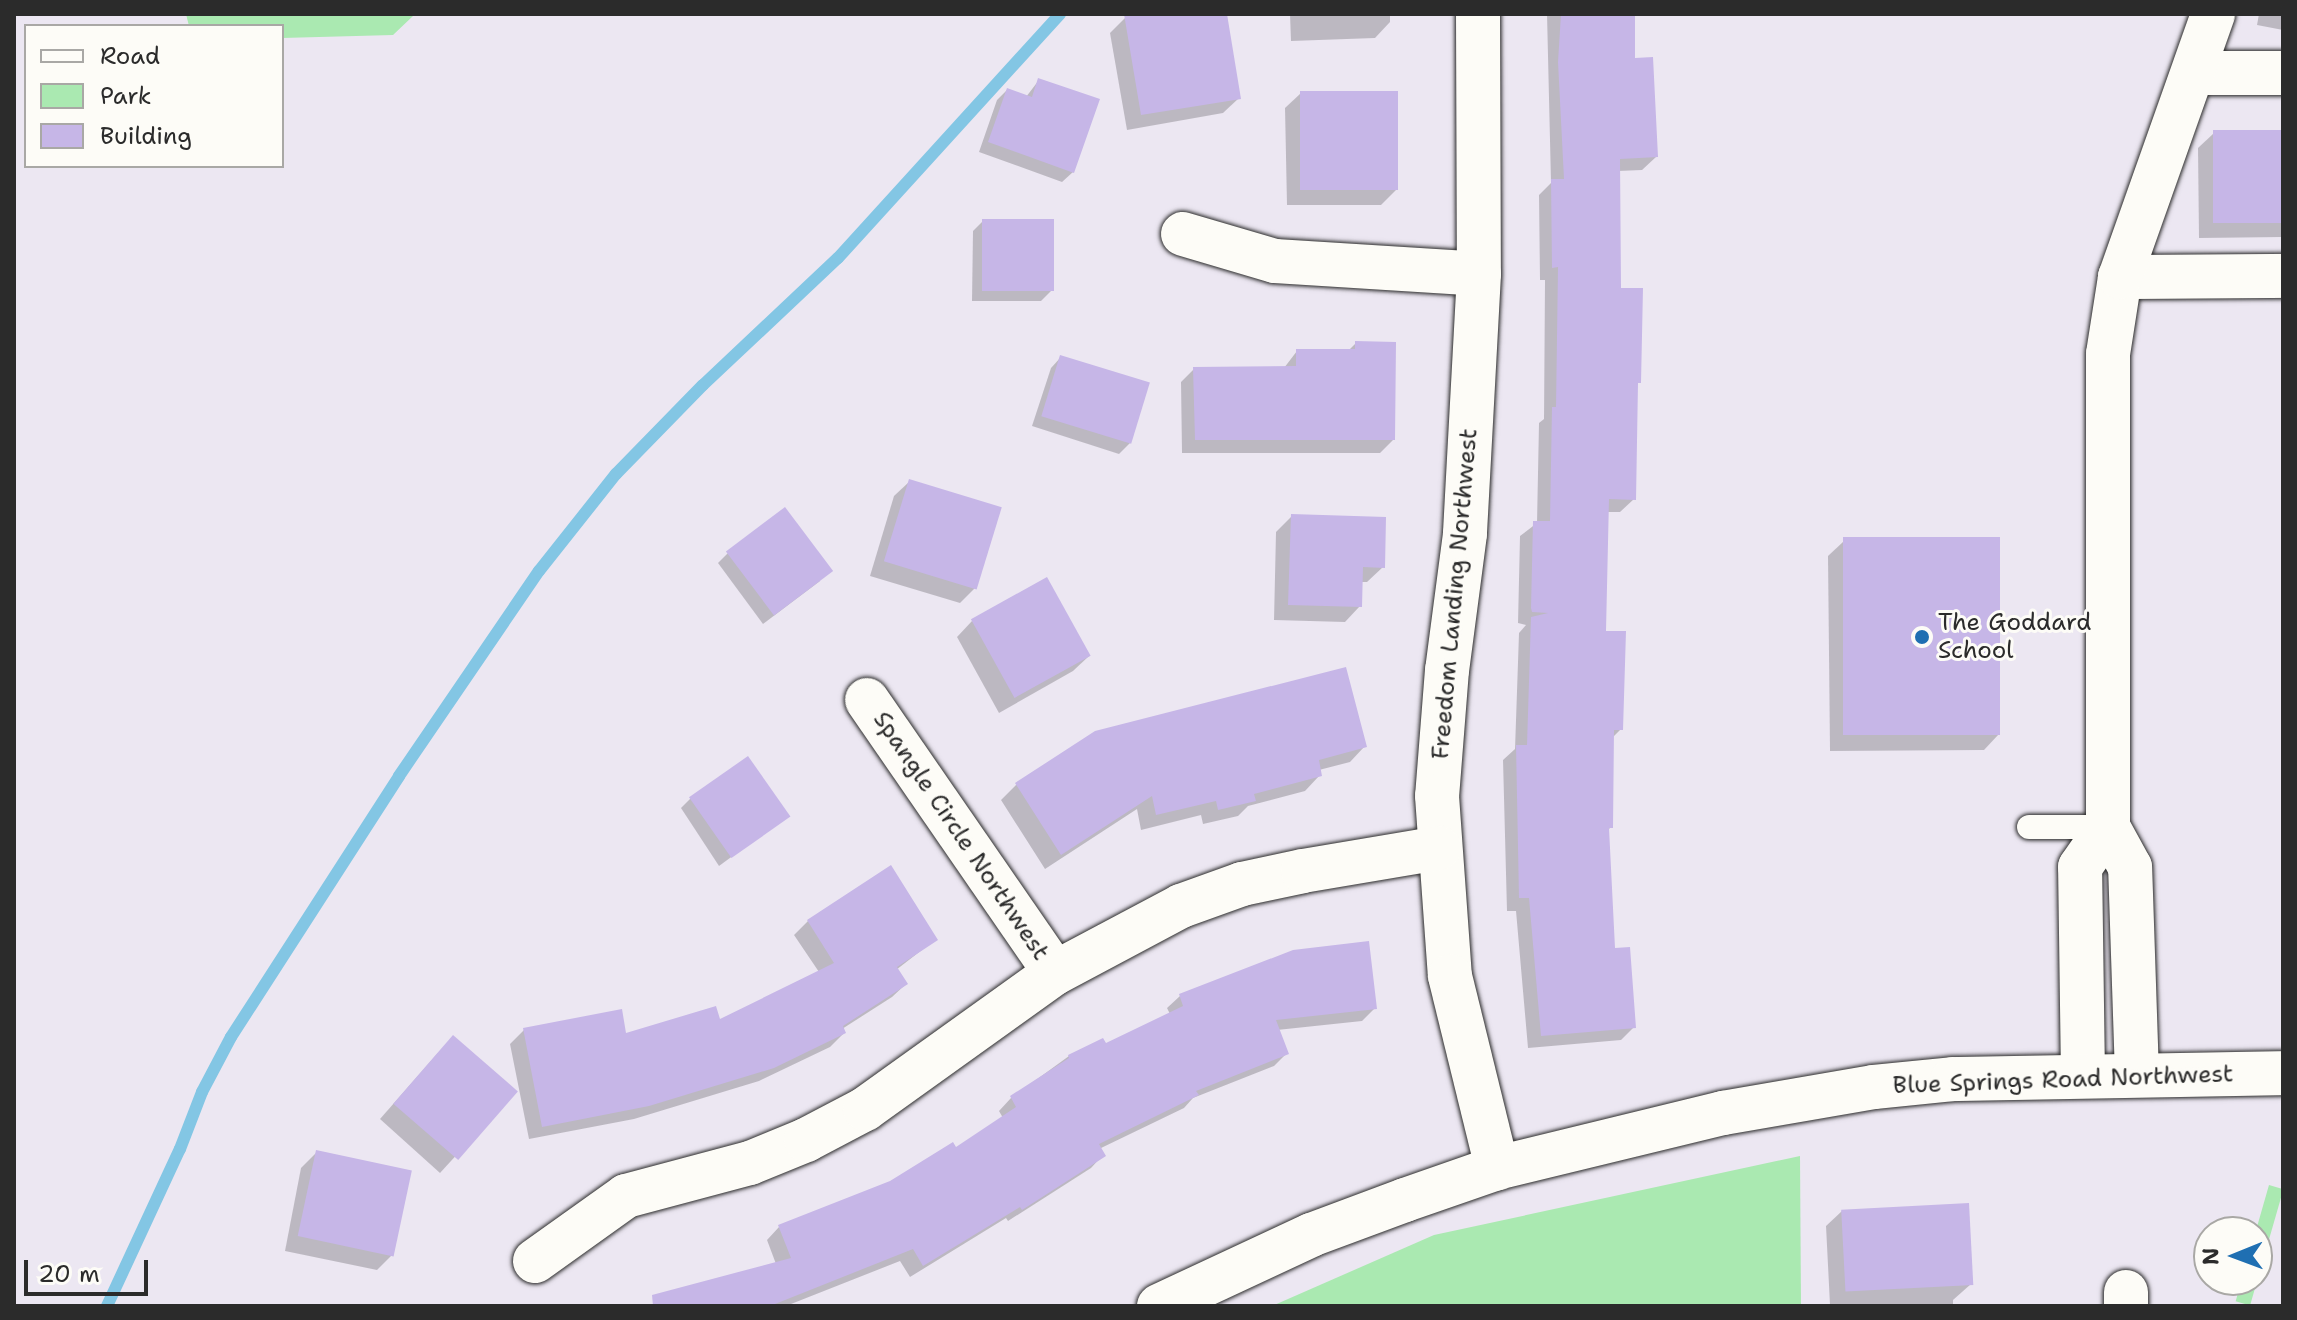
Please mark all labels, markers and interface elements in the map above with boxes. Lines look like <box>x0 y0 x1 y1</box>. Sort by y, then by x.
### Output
legend <box>24 24 284 168</box>
text: Road <box>100 40 160 72</box>
text: Park <box>100 80 152 112</box>
text: Building <box>100 120 192 152</box>
street label: Freedom Landing Northwest <box>1426 427 1484 761</box>
place label: The Goddard School <box>1938 609 2091 665</box>
marker: The Goddard School <box>1913 628 1931 646</box>
street label: Spangle Circle Northwest <box>867 706 1055 966</box>
street label: Blue Springs Road Northwest <box>1892 1060 2234 1100</box>
north arrow <box>2193 1216 2273 1296</box>
scale bar <box>28 1244 152 1294</box>
text: N <box>2196 1247 2225 1265</box>
text: 20 m <box>38 1258 100 1290</box>

